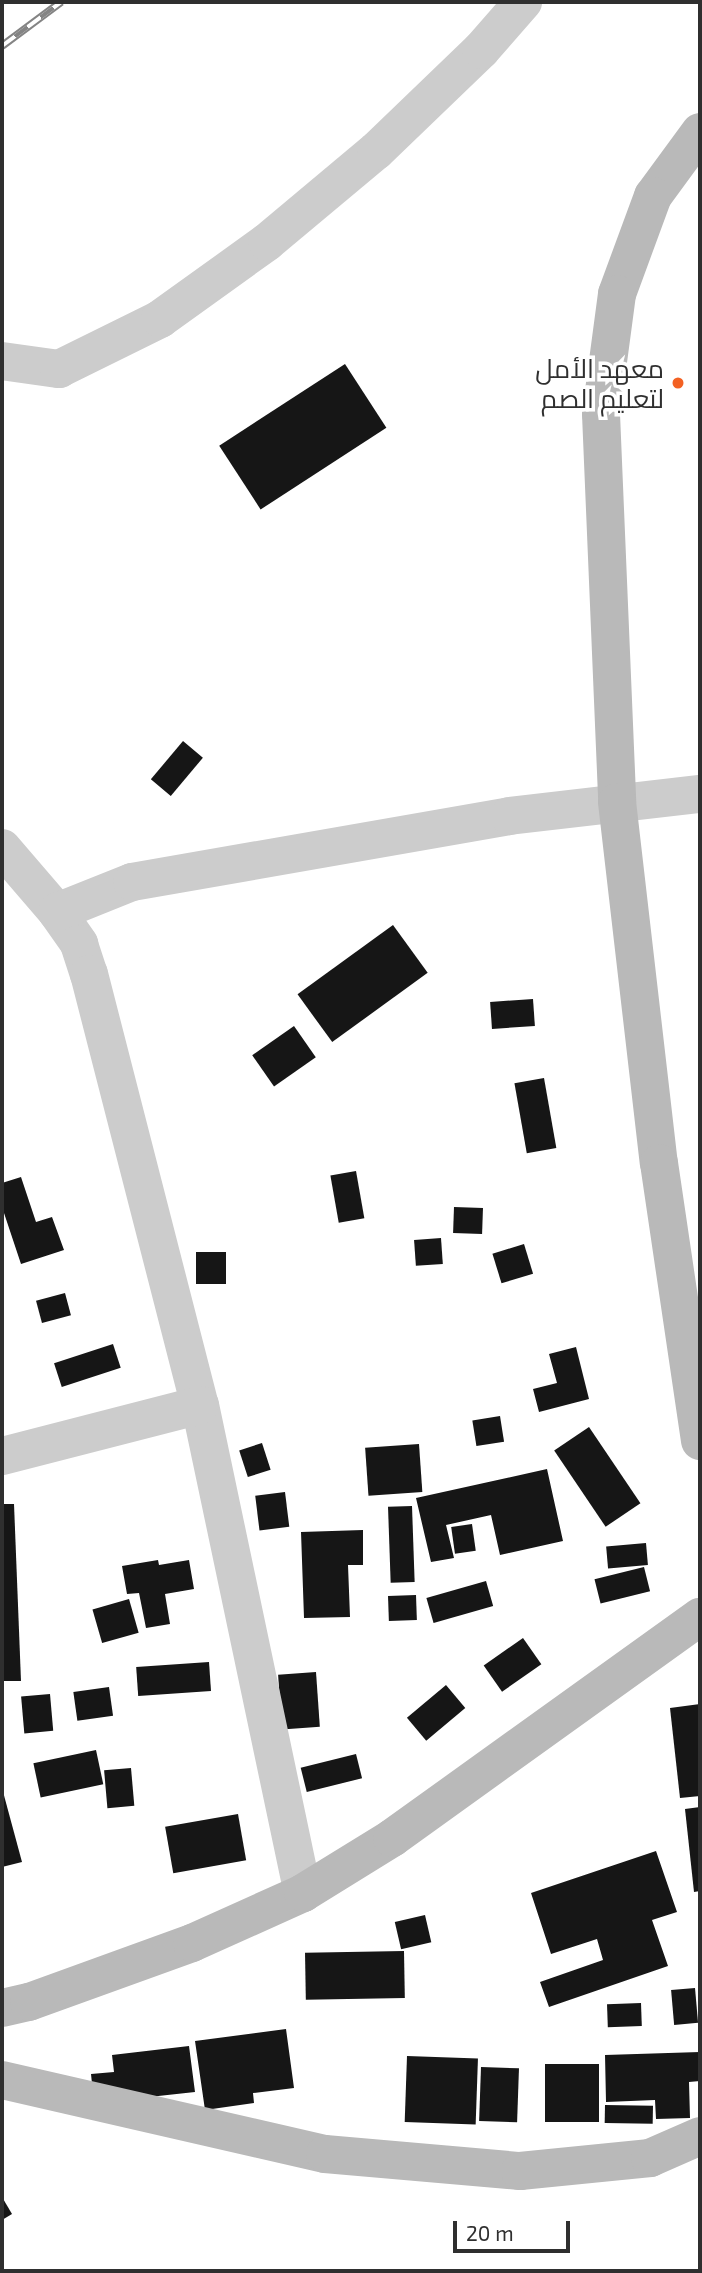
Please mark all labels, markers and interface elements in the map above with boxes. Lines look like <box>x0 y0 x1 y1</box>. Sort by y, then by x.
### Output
place label: معهد الأمل لتعليم الصم <box>535 352 664 414</box>
marker: معهد الأمل لتعليم الصم <box>670 375 686 391</box>
scale bar <box>457 2206 574 2250</box>
text: 20 m <box>466 2220 514 2245</box>

